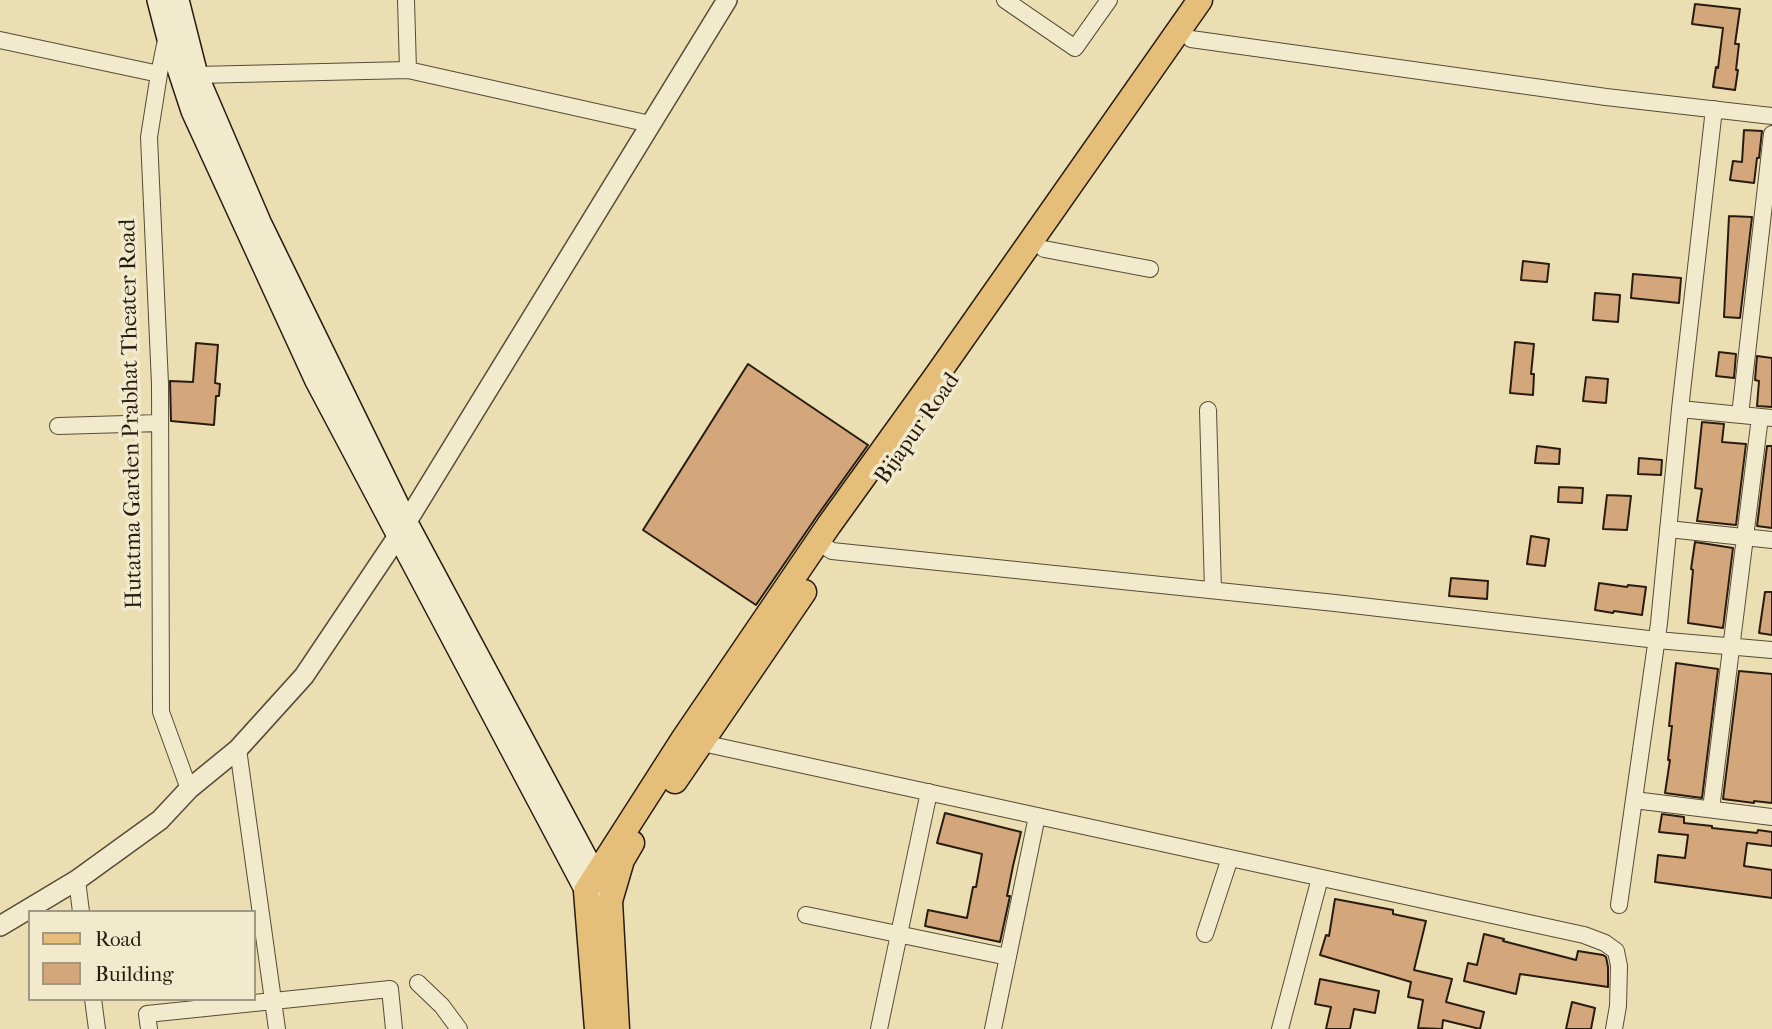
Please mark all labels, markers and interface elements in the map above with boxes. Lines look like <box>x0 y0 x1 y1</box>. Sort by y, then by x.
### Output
street label: Hutatma Garden Prabhat Theater Road <box>115 219 149 609</box>
street label: Bijapur Road <box>870 368 966 490</box>
legend <box>28 910 256 1001</box>
text: Road <box>95 927 142 951</box>
text: Building <box>95 962 173 986</box>

